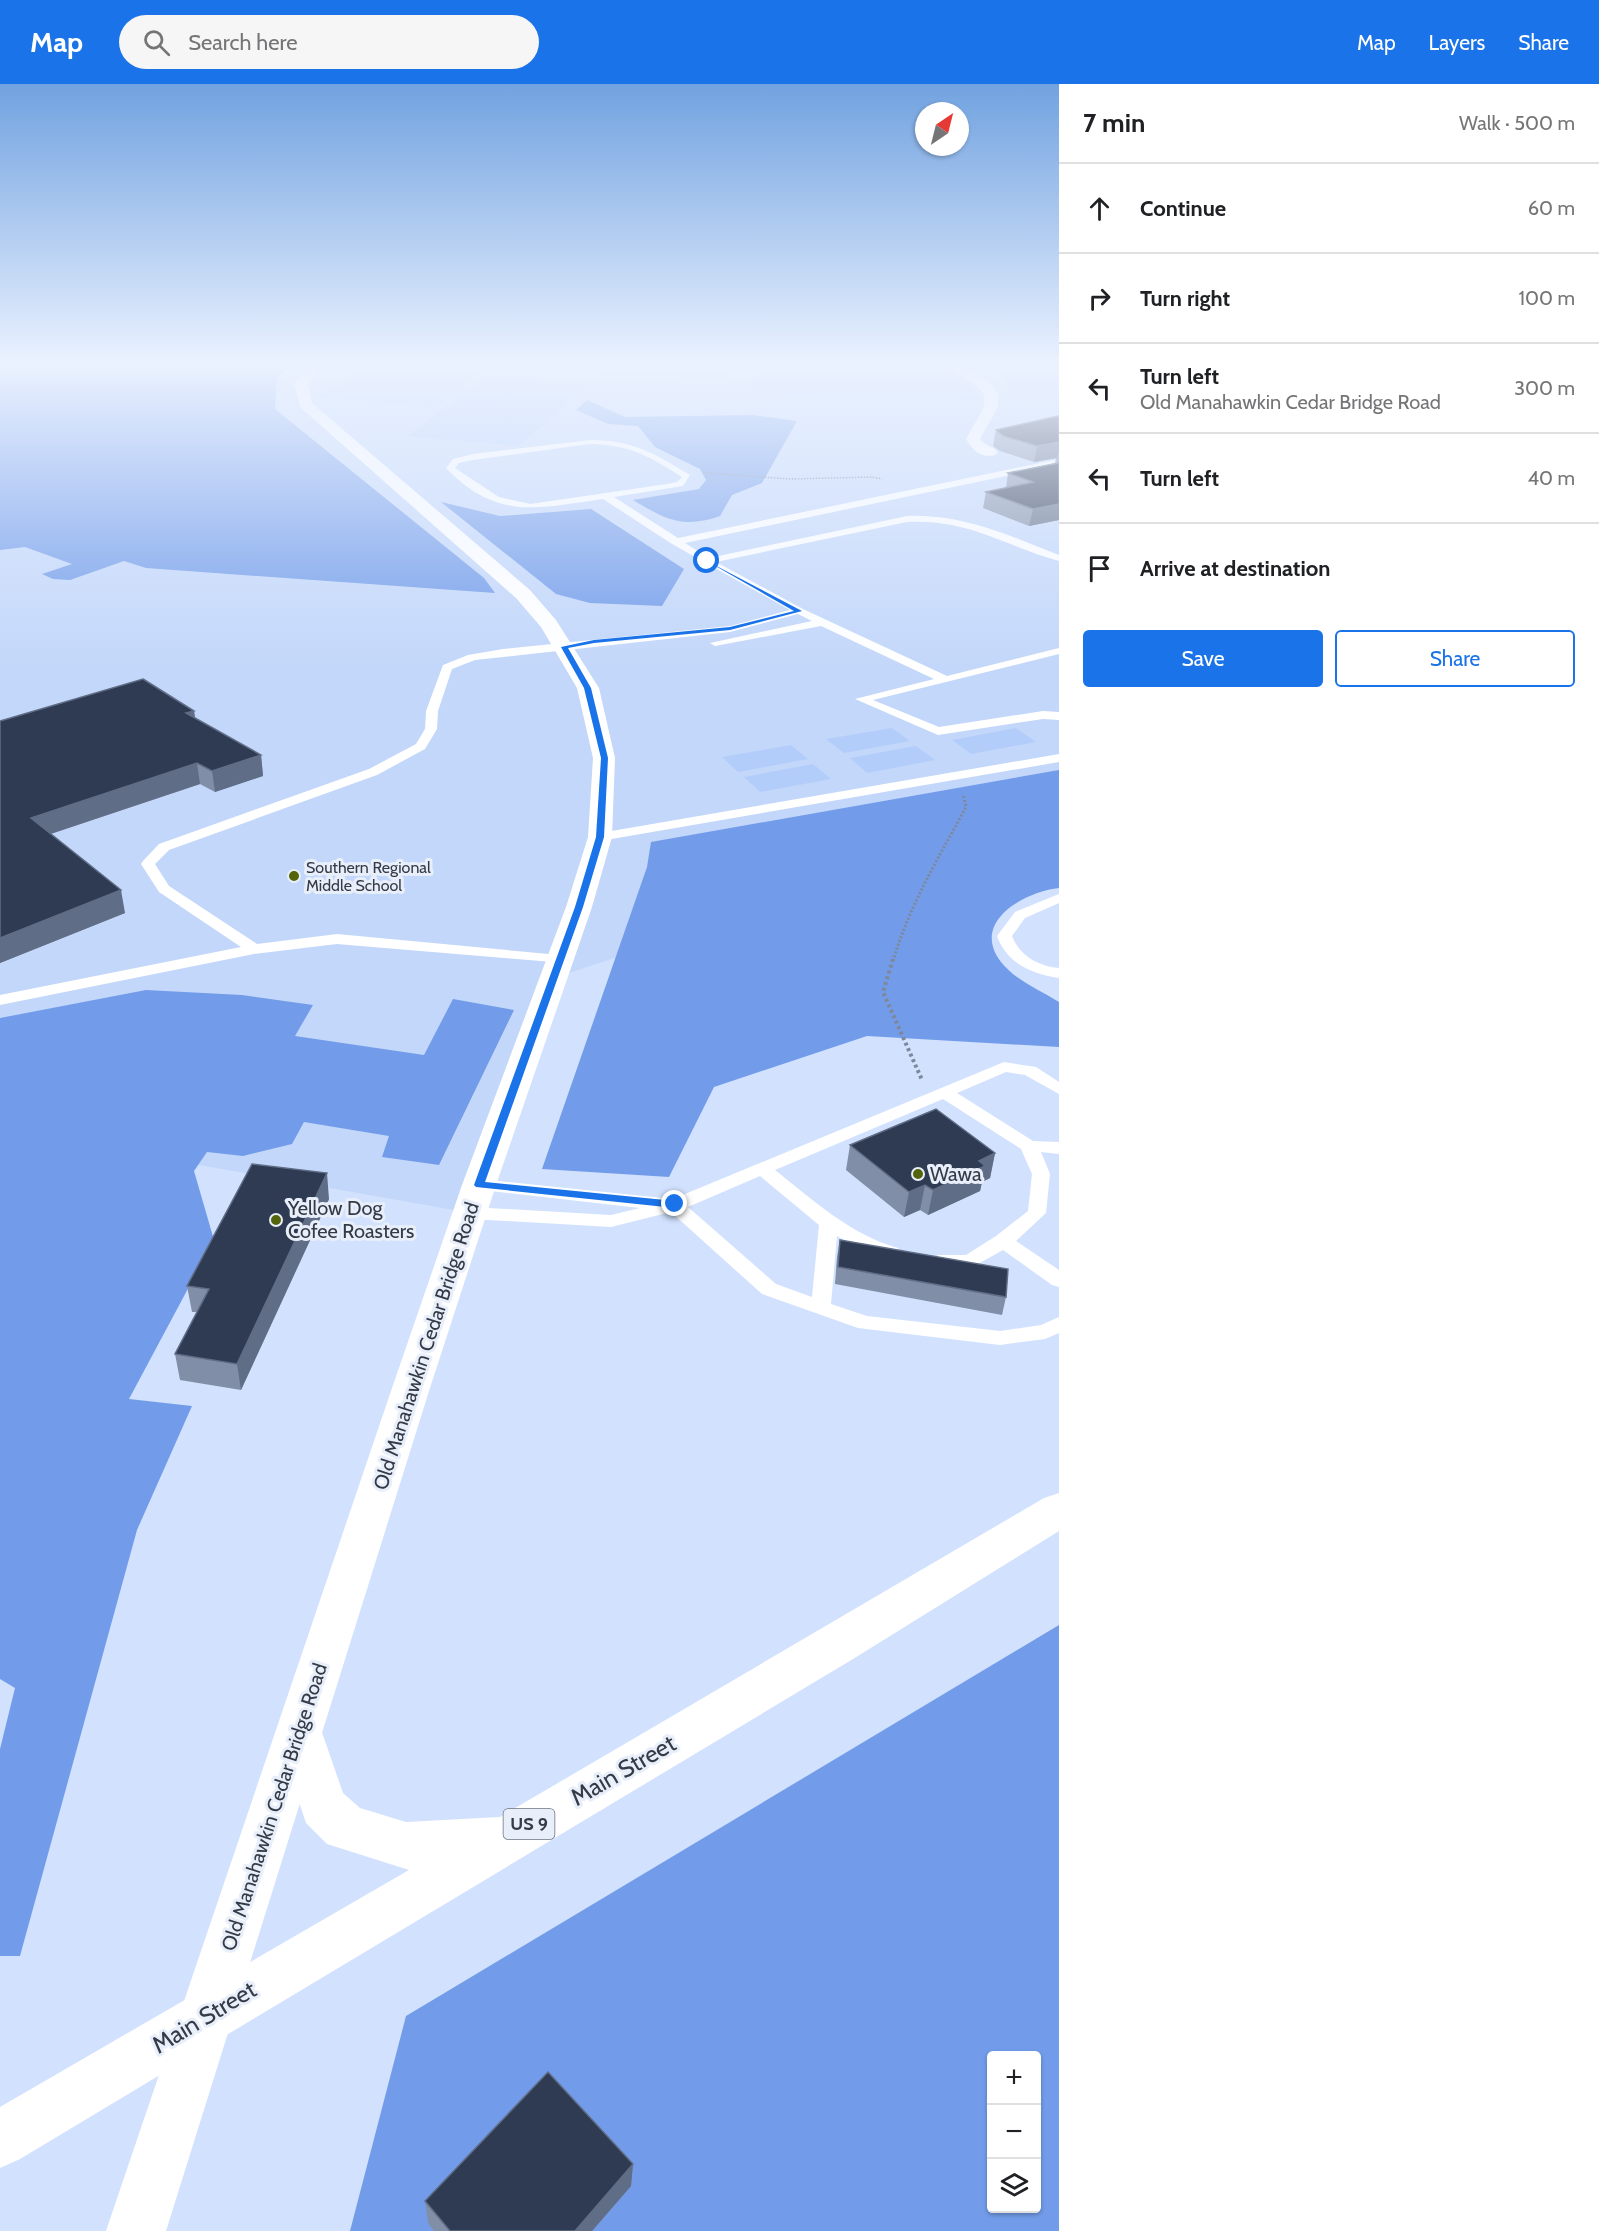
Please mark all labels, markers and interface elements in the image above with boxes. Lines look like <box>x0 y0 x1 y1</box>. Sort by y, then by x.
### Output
search box <box>119 15 539 69</box>
text: Map <box>30 25 83 59</box>
icon: search <box>140 26 173 59</box>
text: Search here <box>188 29 297 56</box>
text: Map <box>1357 30 1396 55</box>
text: Layers <box>1429 30 1485 55</box>
text: Share <box>1518 30 1569 55</box>
north arrow <box>915 102 969 156</box>
text: 7 min <box>1083 107 1145 139</box>
text: Walk · 500 m <box>1459 111 1575 135</box>
icon: ahead <box>1083 192 1116 225</box>
text: Continue <box>1140 195 1226 222</box>
text: 60 m <box>1528 196 1575 220</box>
icon: right <box>1083 282 1116 315</box>
text: Turn right <box>1140 285 1230 312</box>
text: 100 m <box>1519 286 1575 310</box>
text: Turn left <box>1140 363 1219 390</box>
icon: left <box>1083 372 1116 405</box>
text: 300 m <box>1514 376 1575 400</box>
text: Old Manahawkin Cedar Bridge Road <box>1140 390 1441 414</box>
icon: left <box>1083 462 1116 495</box>
text: Turn left <box>1140 465 1219 492</box>
text: 40 m <box>1527 466 1575 490</box>
route start <box>693 547 719 573</box>
icon: arrive <box>1083 552 1116 585</box>
text: Arrive at destination <box>1140 555 1330 582</box>
button: Save <box>1083 630 1323 687</box>
button: Share <box>1335 630 1575 687</box>
place label: Southern Regional Middle School <box>306 858 431 895</box>
marker: Southern Regional Middle School <box>287 869 301 883</box>
place label: Wawa <box>930 1162 982 1186</box>
marker: Wawa <box>911 1167 925 1181</box>
route end <box>661 1190 687 1216</box>
place label: Yellow Dog Cofee Roasters <box>287 1196 414 1243</box>
street label: Old Manahawkin Cedar Bridge Road <box>368 1199 484 1493</box>
marker: Yellow Dog Cofee Roasters <box>269 1213 283 1227</box>
street label: Old Manahawkin Cedar Bridge Road <box>216 1660 332 1954</box>
street label: Main Street <box>565 1728 681 1812</box>
road number: US 9 <box>504 1809 554 1839</box>
street label: Main Street <box>147 1975 261 2059</box>
map controls <box>987 2051 1041 2213</box>
button: + <box>987 2051 1041 2105</box>
button: − <box>987 2105 1041 2159</box>
button: layers <box>987 2159 1041 2213</box>

